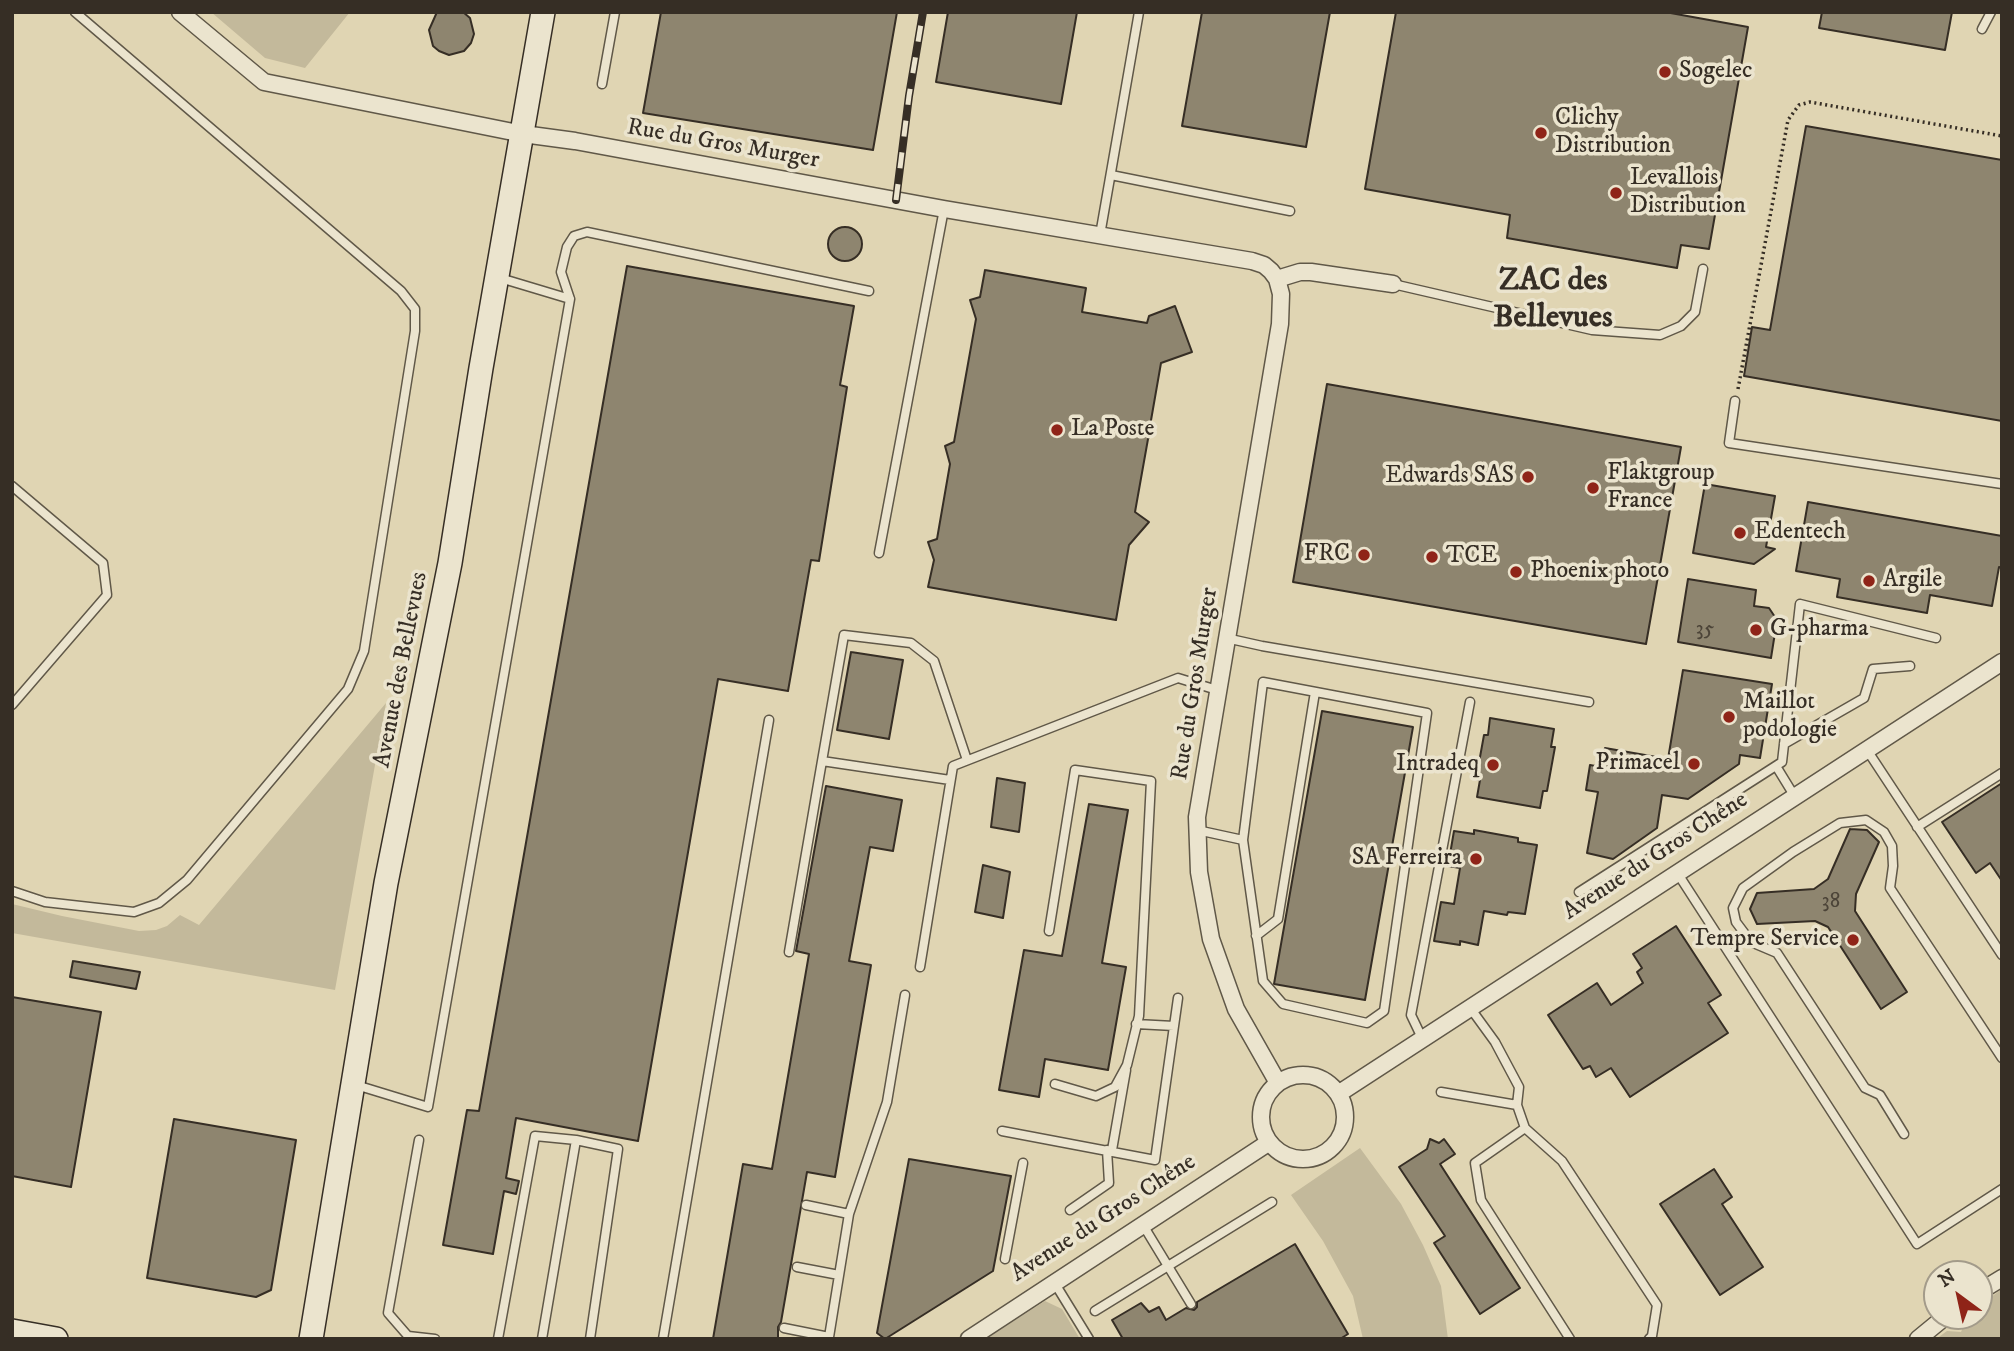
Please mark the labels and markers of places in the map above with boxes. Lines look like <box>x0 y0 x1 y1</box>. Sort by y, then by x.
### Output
place label: Sogelec <box>1679 58 1752 86</box>
marker: Sogelec <box>1657 64 1673 80</box>
place label: Clichy Distribution <box>1555 105 1671 161</box>
marker: Clichy Distribution <box>1533 125 1549 141</box>
place label: Levallois Distribution <box>1630 165 1746 221</box>
marker: Levallois Distribution <box>1608 185 1624 201</box>
place label: La Poste <box>1071 416 1154 444</box>
marker: La Poste <box>1049 422 1065 438</box>
place label: Flaktgroup France <box>1607 460 1714 516</box>
place label: Edwards SAS <box>1385 463 1514 491</box>
marker: Edwards SAS <box>1520 469 1536 485</box>
marker: Flaktgroup France <box>1585 480 1601 496</box>
place label: Edentech <box>1754 519 1846 547</box>
marker: Edentech <box>1732 525 1748 541</box>
place label: FRC <box>1304 541 1350 569</box>
place label: TCE <box>1446 543 1497 571</box>
marker: FRC <box>1356 547 1372 563</box>
marker: TCE <box>1424 549 1440 565</box>
place label: Phoenix photo <box>1530 558 1669 586</box>
marker: Phoenix photo <box>1508 564 1524 580</box>
place label: Argile <box>1883 567 1942 595</box>
marker: Argile <box>1861 573 1877 589</box>
place label: G-pharma <box>1770 616 1868 644</box>
marker: G-pharma <box>1748 622 1764 638</box>
place label: Maillot podologie <box>1743 689 1837 745</box>
marker: Maillot podologie <box>1721 709 1737 725</box>
place label: Primacel <box>1595 750 1680 778</box>
place label: Intradeq <box>1396 751 1479 779</box>
marker: Primacel <box>1686 756 1702 772</box>
marker: Intradeq <box>1485 757 1501 773</box>
place label: SA Ferreira <box>1352 845 1462 873</box>
marker: SA Ferreira <box>1468 851 1484 867</box>
place label: Tempre Service <box>1690 926 1839 954</box>
marker: Tempre Service <box>1845 932 1861 948</box>

